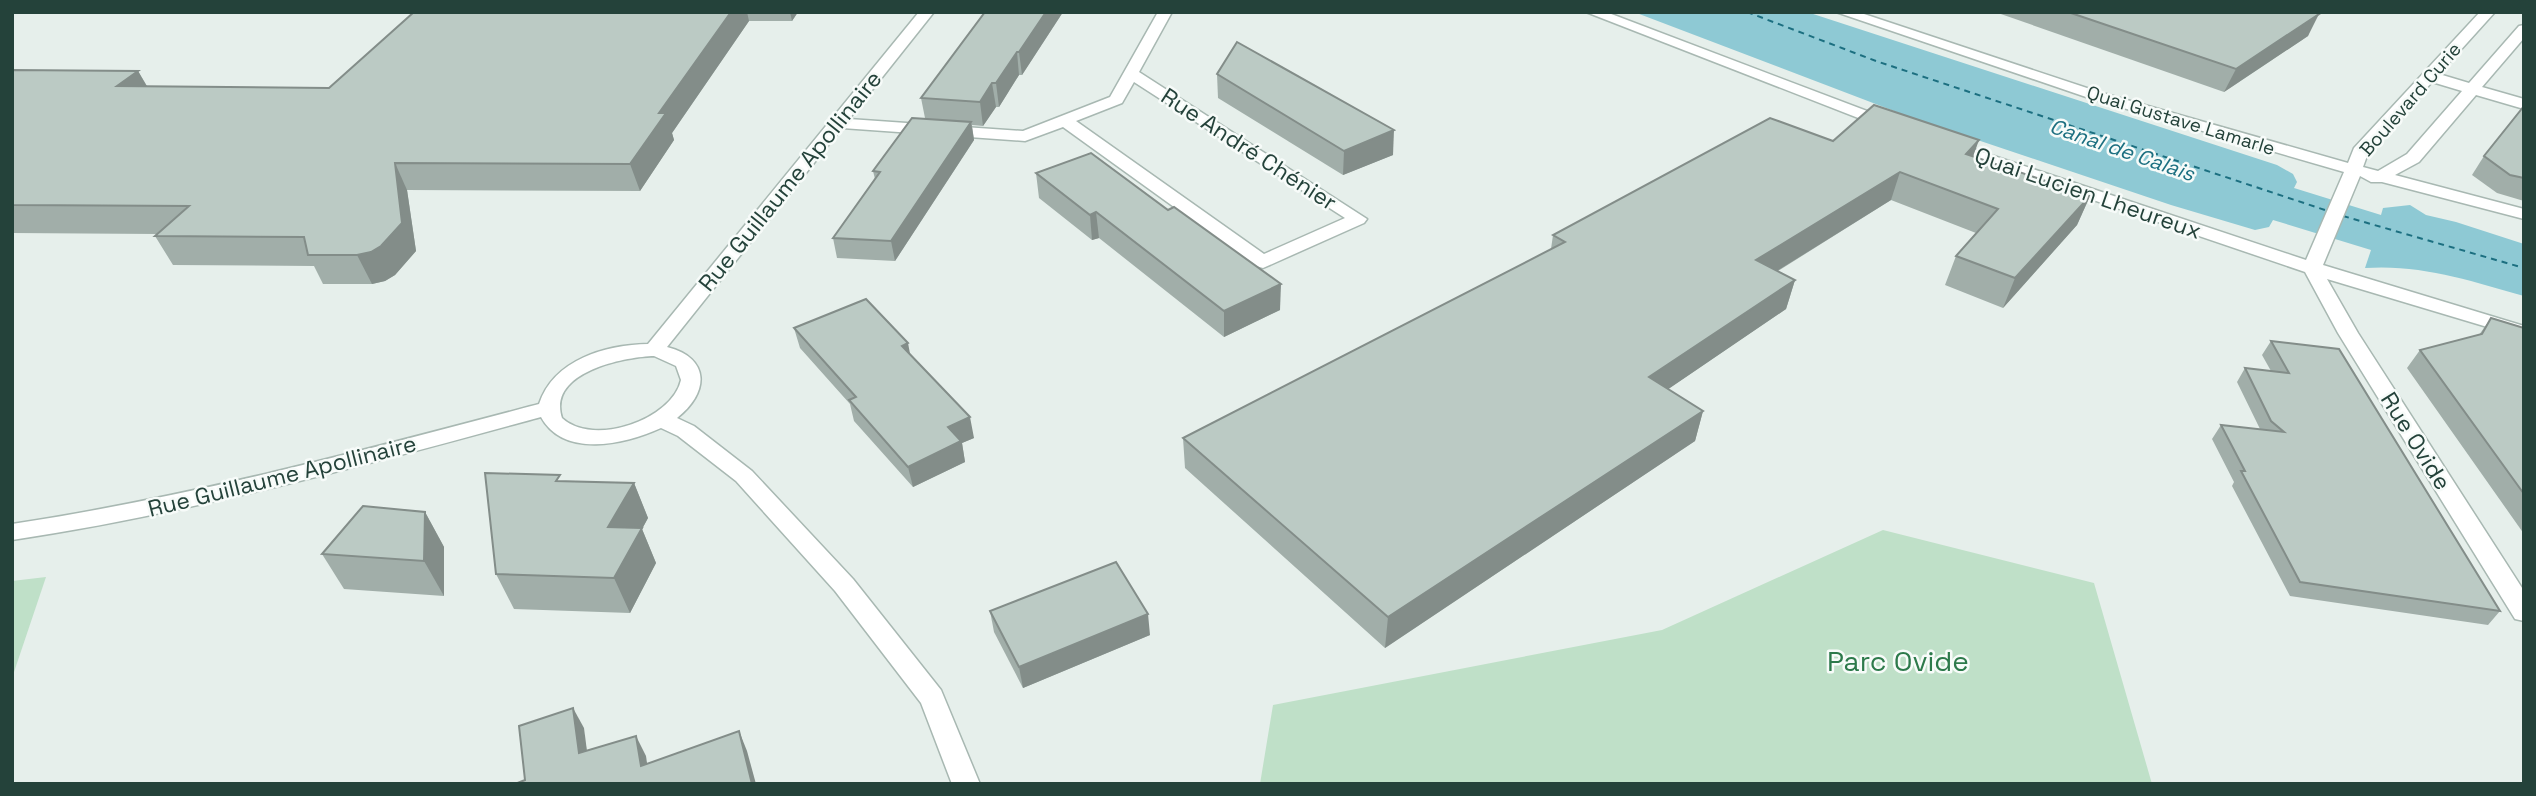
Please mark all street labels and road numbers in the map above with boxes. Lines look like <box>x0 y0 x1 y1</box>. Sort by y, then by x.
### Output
street label: Boulevard Curie <box>2354 37 2467 162</box>
street label: Rue Guillaume Apollinaire <box>692 64 888 298</box>
street label: Quai Gustave Lamarle <box>2084 80 2278 161</box>
street label: Rue André Chénier <box>1155 81 1343 217</box>
street label: Quai Lucien Lheureux <box>1971 140 2205 246</box>
street label: Rue Ovide <box>2374 386 2458 496</box>
street label: Rue Guillaume Apollinaire <box>145 428 419 524</box>

